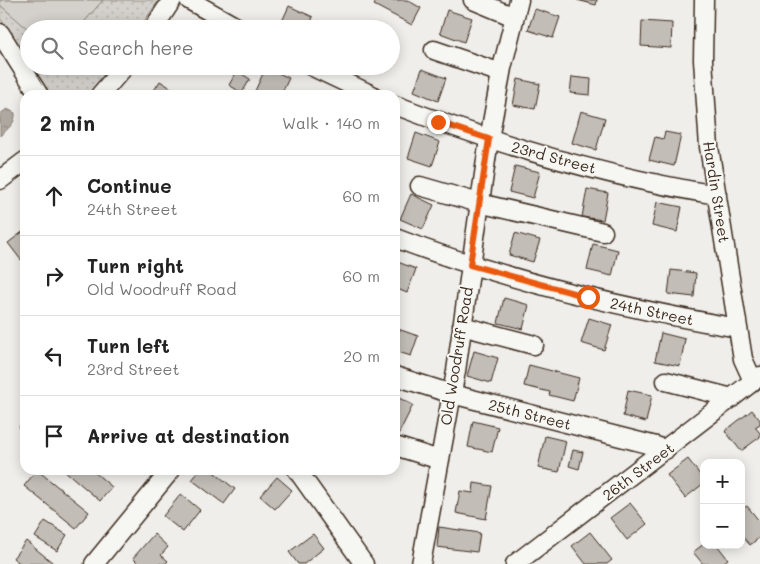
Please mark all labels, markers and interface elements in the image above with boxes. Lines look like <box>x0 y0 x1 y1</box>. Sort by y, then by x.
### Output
search box <box>20 20 400 75</box>
icon: search <box>38 34 66 62</box>
text: Search here <box>78 35 194 60</box>
text: 2 min <box>40 109 95 136</box>
route end <box>427 111 450 134</box>
text: Walk · 140 m <box>282 112 380 133</box>
street label: 23rd Street <box>510 136 598 178</box>
street label: Hardin Street <box>699 140 735 244</box>
text: Continue <box>87 173 172 198</box>
icon: ahead <box>40 182 68 210</box>
text: 60 m <box>343 185 380 206</box>
text: 24th Street <box>87 198 177 219</box>
text: Turn right <box>87 253 184 278</box>
icon: right <box>40 262 68 290</box>
text: 60 m <box>343 265 380 286</box>
text: Old Woodruff Road <box>87 278 236 299</box>
street label: Old Woodruff Road <box>435 285 477 427</box>
route start <box>577 286 600 309</box>
street label: 24th Street <box>608 292 696 330</box>
text: Turn left <box>87 333 170 358</box>
icon: left <box>40 342 68 370</box>
text: 20 m <box>343 345 380 366</box>
text: 23rd Street <box>87 358 180 379</box>
street label: 25th Street <box>486 394 574 434</box>
icon: arrive <box>40 422 68 450</box>
text: Arrive at destination <box>87 423 290 448</box>
street label: 26th Street <box>598 437 678 505</box>
map controls <box>700 459 745 549</box>
button: + <box>700 459 745 504</box>
button: − <box>700 504 745 549</box>

